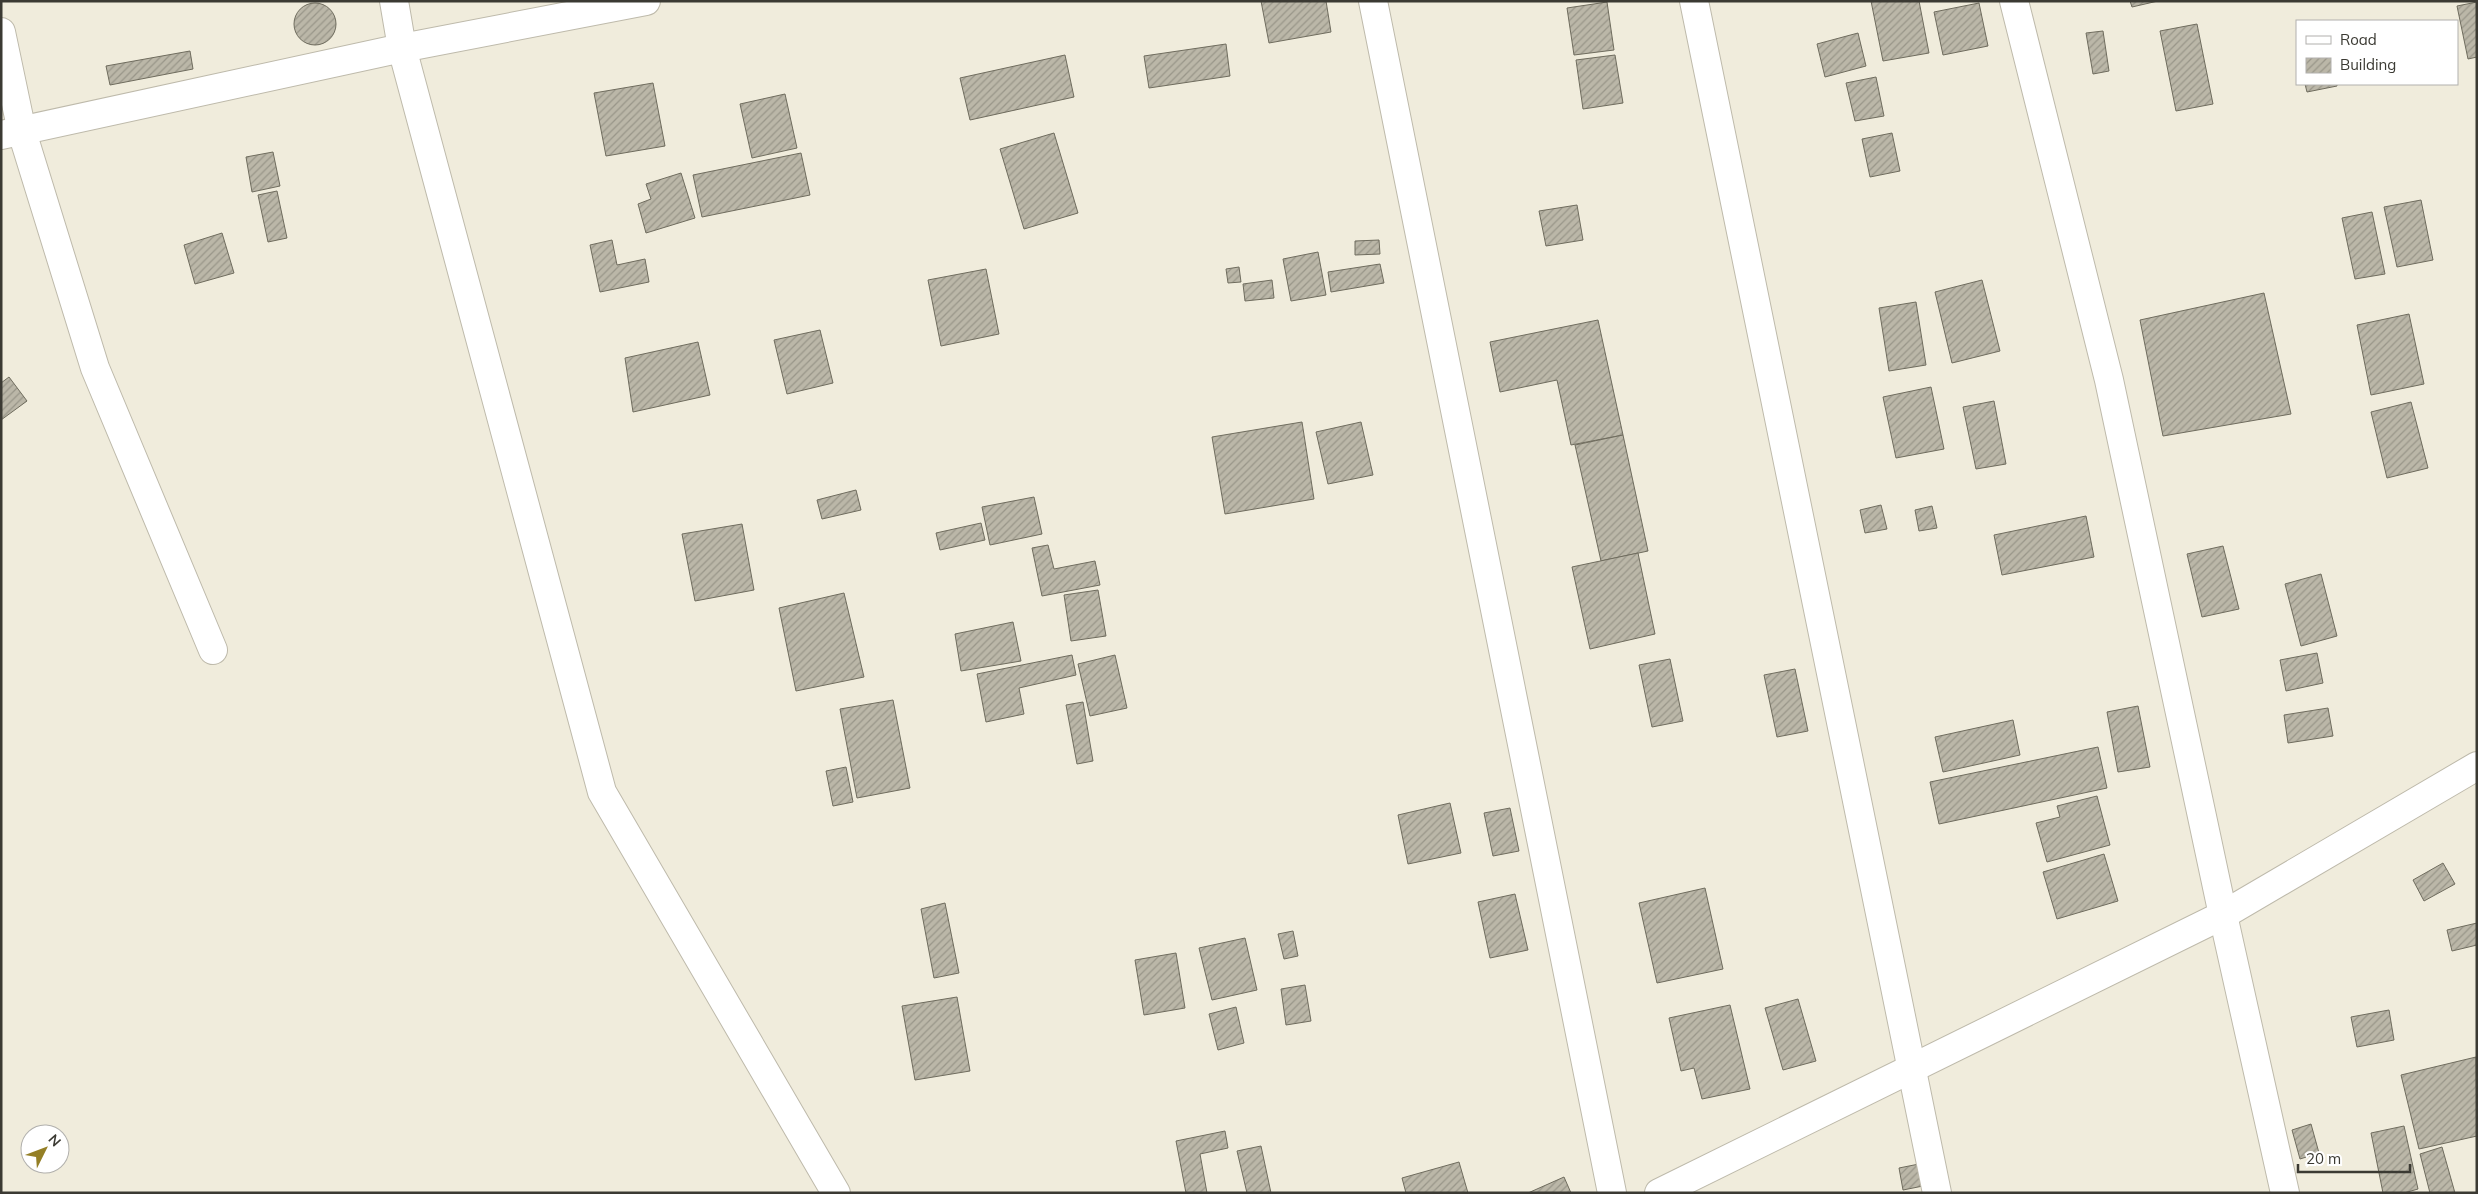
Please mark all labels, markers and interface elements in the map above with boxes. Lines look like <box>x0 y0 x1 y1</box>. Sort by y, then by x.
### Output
legend <box>2296 20 2458 85</box>
text: Road <box>2340 30 2377 49</box>
text: Building <box>2340 55 2396 74</box>
north arrow <box>20 1124 70 1174</box>
text: N <box>44 1130 65 1150</box>
scale bar <box>2298 1142 2410 1174</box>
text: 20 m <box>2306 1149 2341 1168</box>

